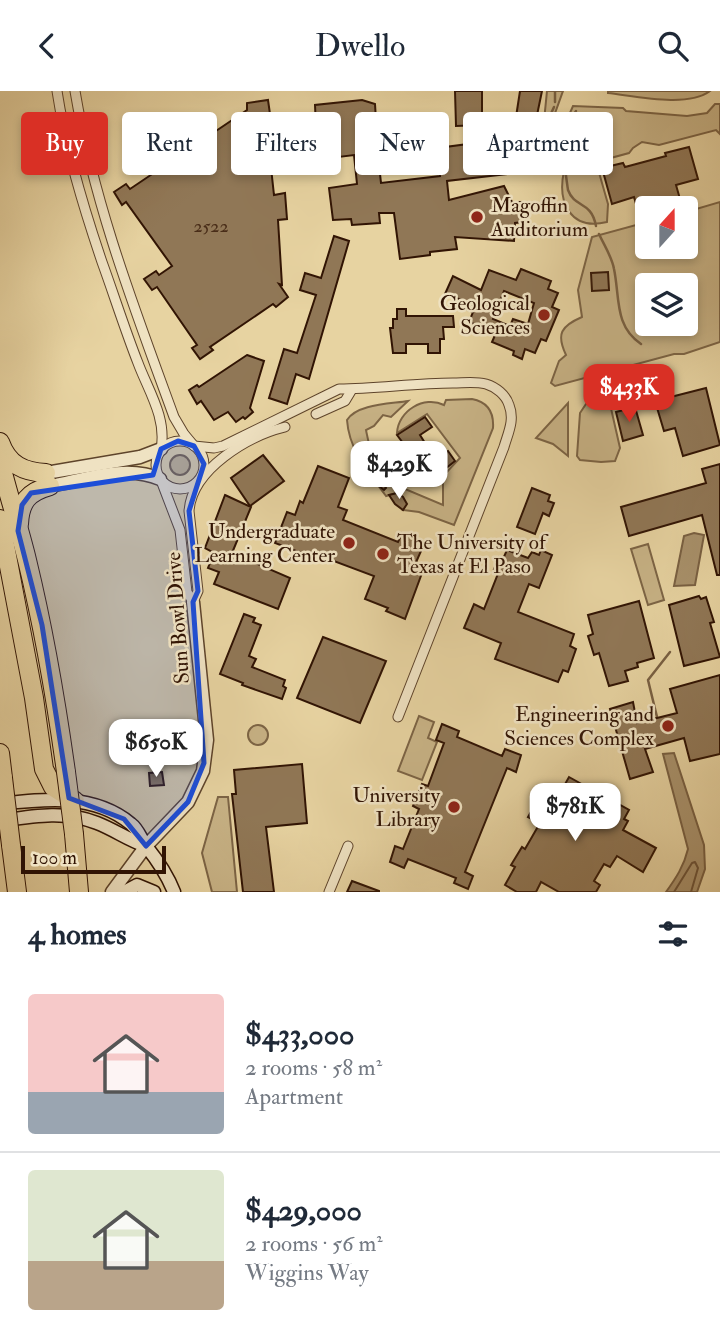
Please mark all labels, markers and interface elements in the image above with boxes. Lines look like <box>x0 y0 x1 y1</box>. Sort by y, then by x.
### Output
text: Dwello <box>315 26 405 66</box>
icon: back <box>28 27 66 65</box>
icon: search <box>654 27 692 65</box>
chip: Buy <box>21 112 108 175</box>
chip: Rent <box>122 112 217 175</box>
chip: Filters <box>231 112 341 175</box>
chip: New <box>355 112 449 175</box>
chip: Apartment <box>463 112 613 175</box>
place label: Magoffin Auditorium <box>490 192 588 243</box>
north arrow <box>635 196 698 259</box>
map controls <box>635 196 698 336</box>
marker: Magoffin Auditorium <box>469 209 485 225</box>
house number: 2522 <box>193 215 229 238</box>
button: layers <box>635 273 698 336</box>
place label: Geological Sciences <box>440 290 531 341</box>
marker: Geological Sciences <box>536 307 552 323</box>
pin: $433K <box>580 365 678 424</box>
text: $433K <box>599 372 659 401</box>
pin: $429K <box>350 441 448 501</box>
text: $429K <box>367 449 431 478</box>
place label: Undergraduate Learning Center <box>194 518 335 569</box>
place label: The University of Texas at El Paso <box>397 529 549 580</box>
marker: Undergraduate Learning Center <box>341 535 357 551</box>
marker: The University of Texas at El Paso <box>375 546 391 562</box>
street label: Sun Bowl Drive <box>160 551 196 685</box>
place label: Engineering and Sciences Complex <box>504 701 655 752</box>
marker: Engineering and Sciences Complex <box>660 718 676 734</box>
pin: $650K <box>107 719 205 779</box>
text: $650K <box>125 727 187 756</box>
place label: University Library <box>352 782 441 833</box>
pin: $781K <box>526 783 624 843</box>
text: $781K <box>546 791 604 820</box>
marker: University Library <box>446 799 462 815</box>
scale bar <box>21 843 166 875</box>
text: 100 m <box>32 846 77 870</box>
icon: filters <box>654 915 692 953</box>
text: 4 homes <box>28 916 127 953</box>
text: $433,000 <box>245 1016 354 1053</box>
icon: home <box>84 1022 168 1106</box>
text: 2 rooms · 58 m² <box>245 1053 382 1082</box>
text: Apartment <box>245 1082 343 1111</box>
text: $429,000 <box>245 1192 362 1229</box>
icon: home <box>84 1198 168 1282</box>
text: 2 rooms · 56 m² <box>245 1229 383 1258</box>
text: Wiggins Way <box>245 1258 369 1287</box>

